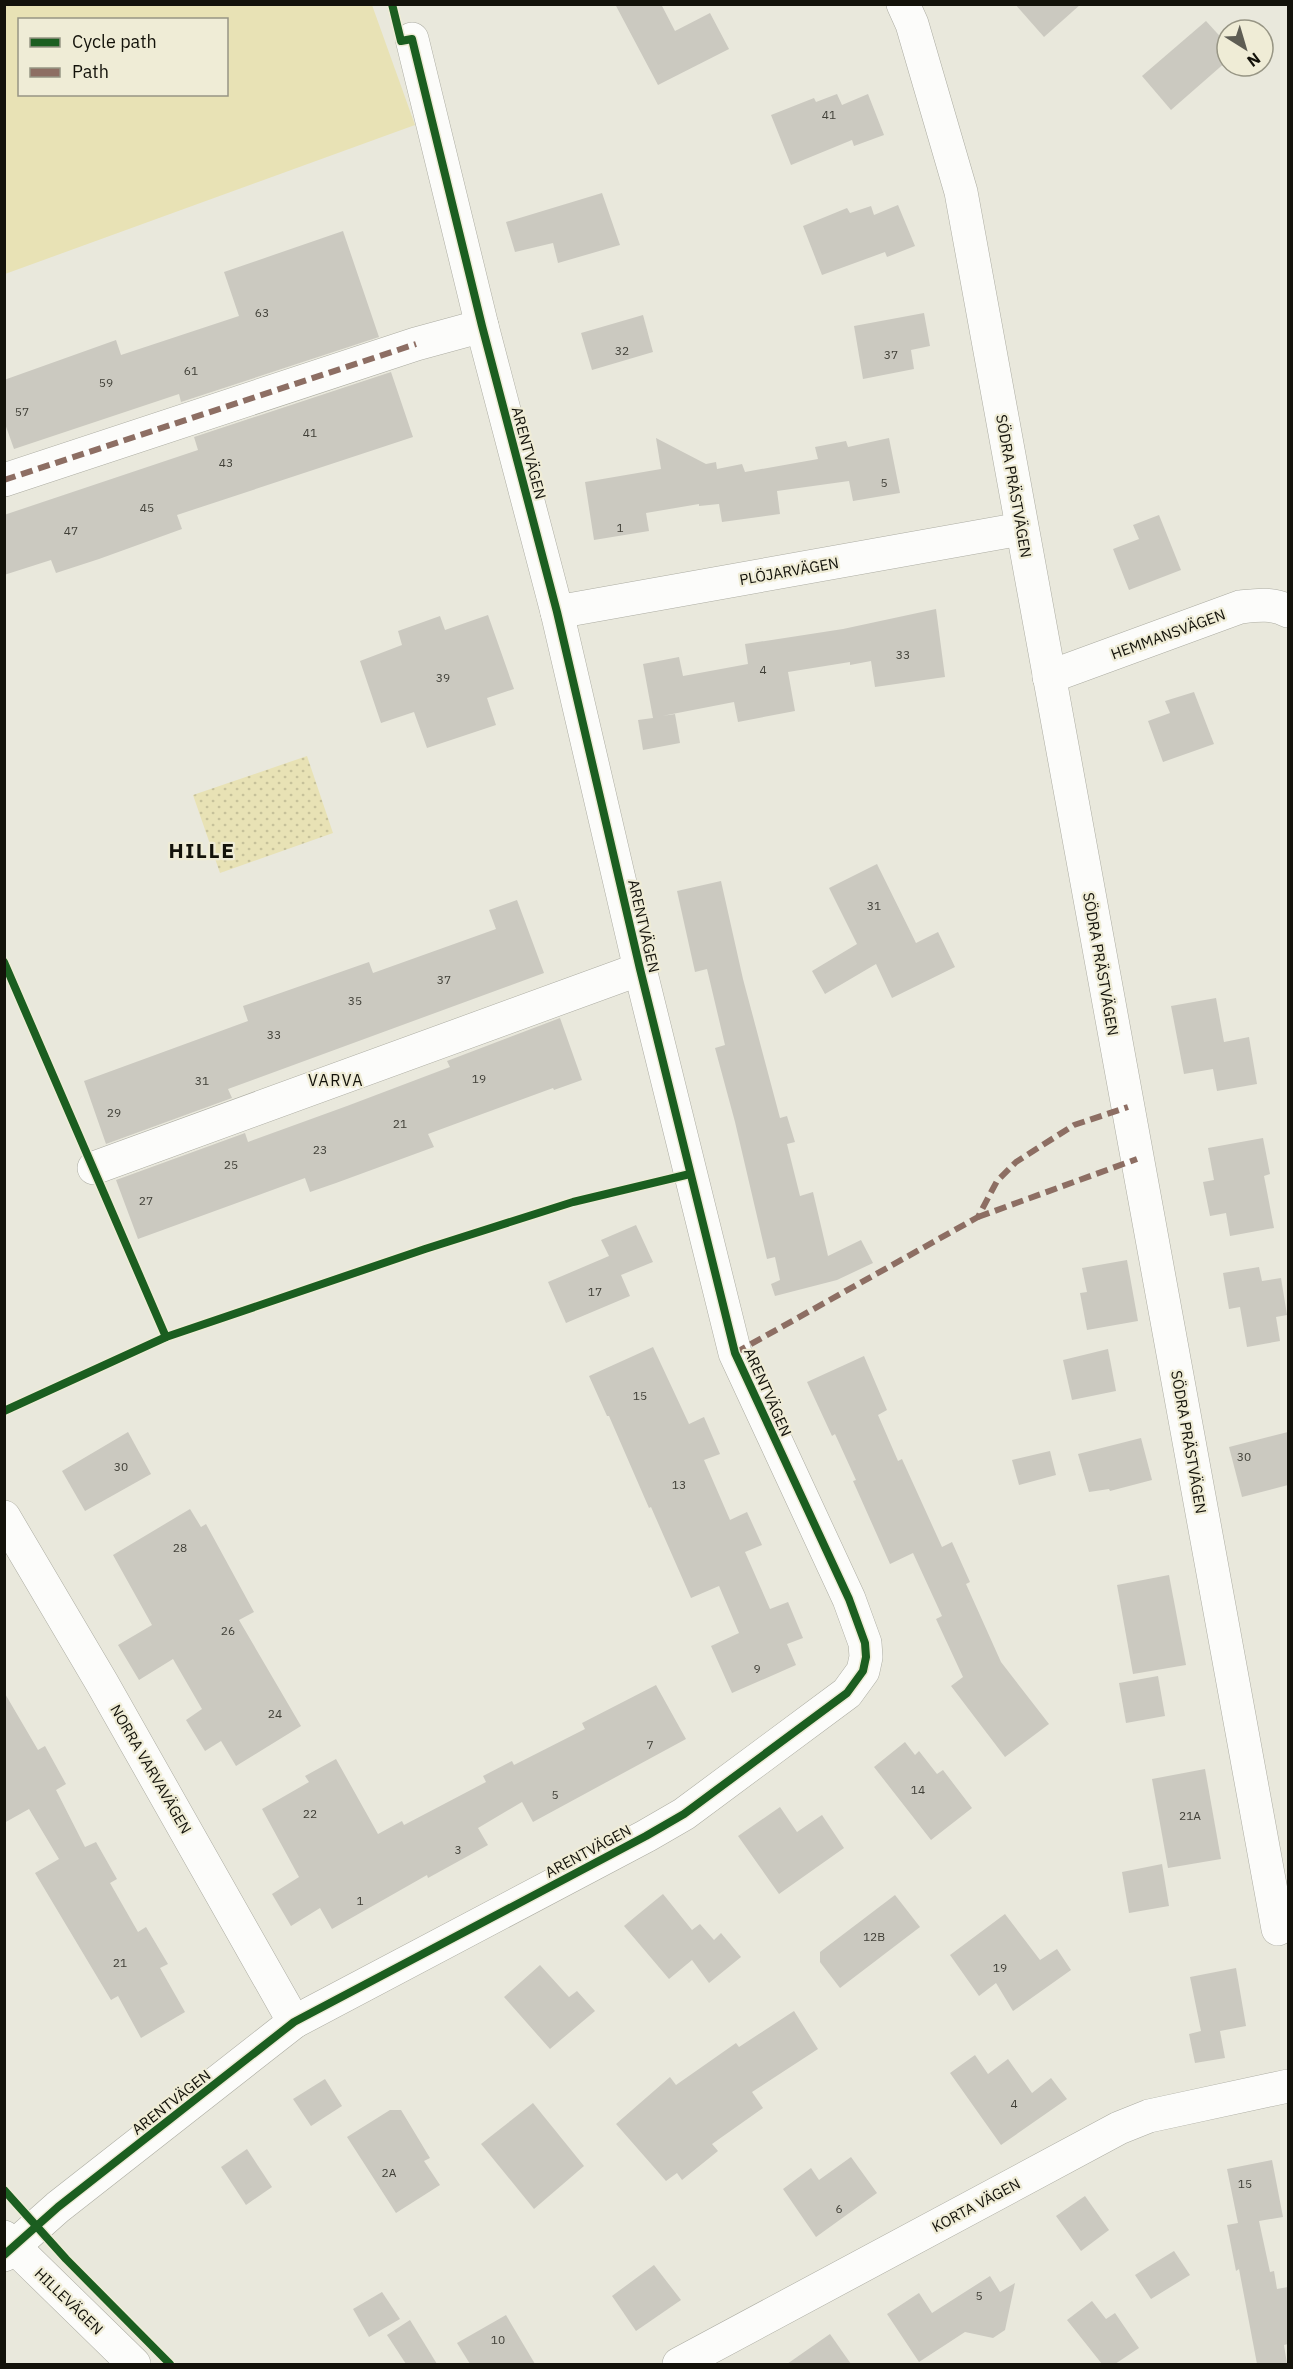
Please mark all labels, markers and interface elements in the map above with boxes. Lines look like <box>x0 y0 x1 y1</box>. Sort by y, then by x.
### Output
legend <box>18 18 228 96</box>
north arrow <box>1215 18 1275 78</box>
text: Cycle path <box>72 30 157 53</box>
text: N <box>1243 49 1265 71</box>
text: Path <box>72 60 109 83</box>
house number: 41 <box>822 107 836 122</box>
house number: 63 <box>255 305 269 320</box>
house number: 32 <box>615 343 629 358</box>
house number: 37 <box>884 347 898 362</box>
house number: 61 <box>184 363 198 378</box>
house number: 59 <box>99 375 113 390</box>
house number: 57 <box>15 404 29 419</box>
street label: ARENTVÄGEN <box>508 405 550 501</box>
street label: SÖDRA PRÄSTVÄGEN <box>992 413 1036 559</box>
house number: 41 <box>303 425 317 440</box>
house number: 43 <box>219 455 233 470</box>
house number: 5 <box>880 475 888 490</box>
house number: 45 <box>140 500 154 515</box>
house number: 1 <box>616 520 624 535</box>
house number: 47 <box>64 523 78 538</box>
street label: PLÖJARVÄGEN <box>738 553 840 589</box>
street label: HEMMANSVÄGEN <box>1108 604 1228 664</box>
house number: 33 <box>896 647 910 662</box>
house number: 4 <box>759 662 767 677</box>
house number: 39 <box>436 670 450 685</box>
district label: HILLE <box>169 836 235 864</box>
street label: ARENTVÄGEN <box>624 878 664 974</box>
street label: SÖDRA PRÄSTVÄGEN <box>1079 891 1123 1037</box>
house number: 31 <box>867 898 881 913</box>
house number: 37 <box>437 972 451 987</box>
house number: 35 <box>348 993 362 1008</box>
house number: 33 <box>267 1027 281 1042</box>
district label: VARVA <box>308 1070 364 1090</box>
house number: 19 <box>472 1071 486 1086</box>
house number: 31 <box>195 1073 209 1088</box>
house number: 29 <box>107 1105 121 1120</box>
house number: 21 <box>393 1116 407 1131</box>
house number: 23 <box>313 1142 327 1157</box>
house number: 25 <box>224 1157 238 1172</box>
house number: 27 <box>139 1193 153 1208</box>
house number: 17 <box>588 1284 602 1299</box>
street label: ARENTVÄGEN <box>740 1345 796 1439</box>
street label: SÖDRA PRÄSTVÄGEN <box>1167 1369 1211 1515</box>
house number: 15 <box>633 1388 647 1403</box>
house number: 30 <box>1237 1449 1251 1464</box>
house number: 30 <box>114 1459 128 1474</box>
house number: 13 <box>672 1477 686 1492</box>
house number: 28 <box>173 1540 187 1555</box>
house number: 26 <box>221 1623 235 1638</box>
house number: 9 <box>753 1661 761 1676</box>
street label: NORRA VARVAVÄGEN <box>106 1701 196 1837</box>
house number: 24 <box>268 1706 282 1721</box>
house number: 7 <box>646 1737 654 1752</box>
house number: 14 <box>911 1782 925 1797</box>
house number: 5 <box>551 1787 559 1802</box>
house number: 22 <box>303 1806 317 1821</box>
house number: 21A <box>1179 1808 1201 1823</box>
street label: ARENTVÄGEN <box>542 1820 634 1882</box>
house number: 3 <box>454 1842 462 1857</box>
house number: 1 <box>356 1893 364 1908</box>
house number: 12B <box>863 1929 885 1944</box>
house number: 21 <box>113 1955 127 1970</box>
house number: 19 <box>993 1960 1007 1975</box>
street label: ARENTVÄGEN <box>128 2065 214 2139</box>
house number: 4 <box>1010 2096 1018 2111</box>
house number: 2A <box>382 2165 397 2180</box>
street label: KORTA VÄGEN <box>929 2174 1023 2236</box>
house number: 15 <box>1238 2176 1252 2191</box>
house number: 6 <box>835 2201 843 2216</box>
street label: HILLEVÄGEN <box>31 2264 107 2338</box>
house number: 5 <box>975 2288 983 2303</box>
house number: 10 <box>491 2332 505 2347</box>

